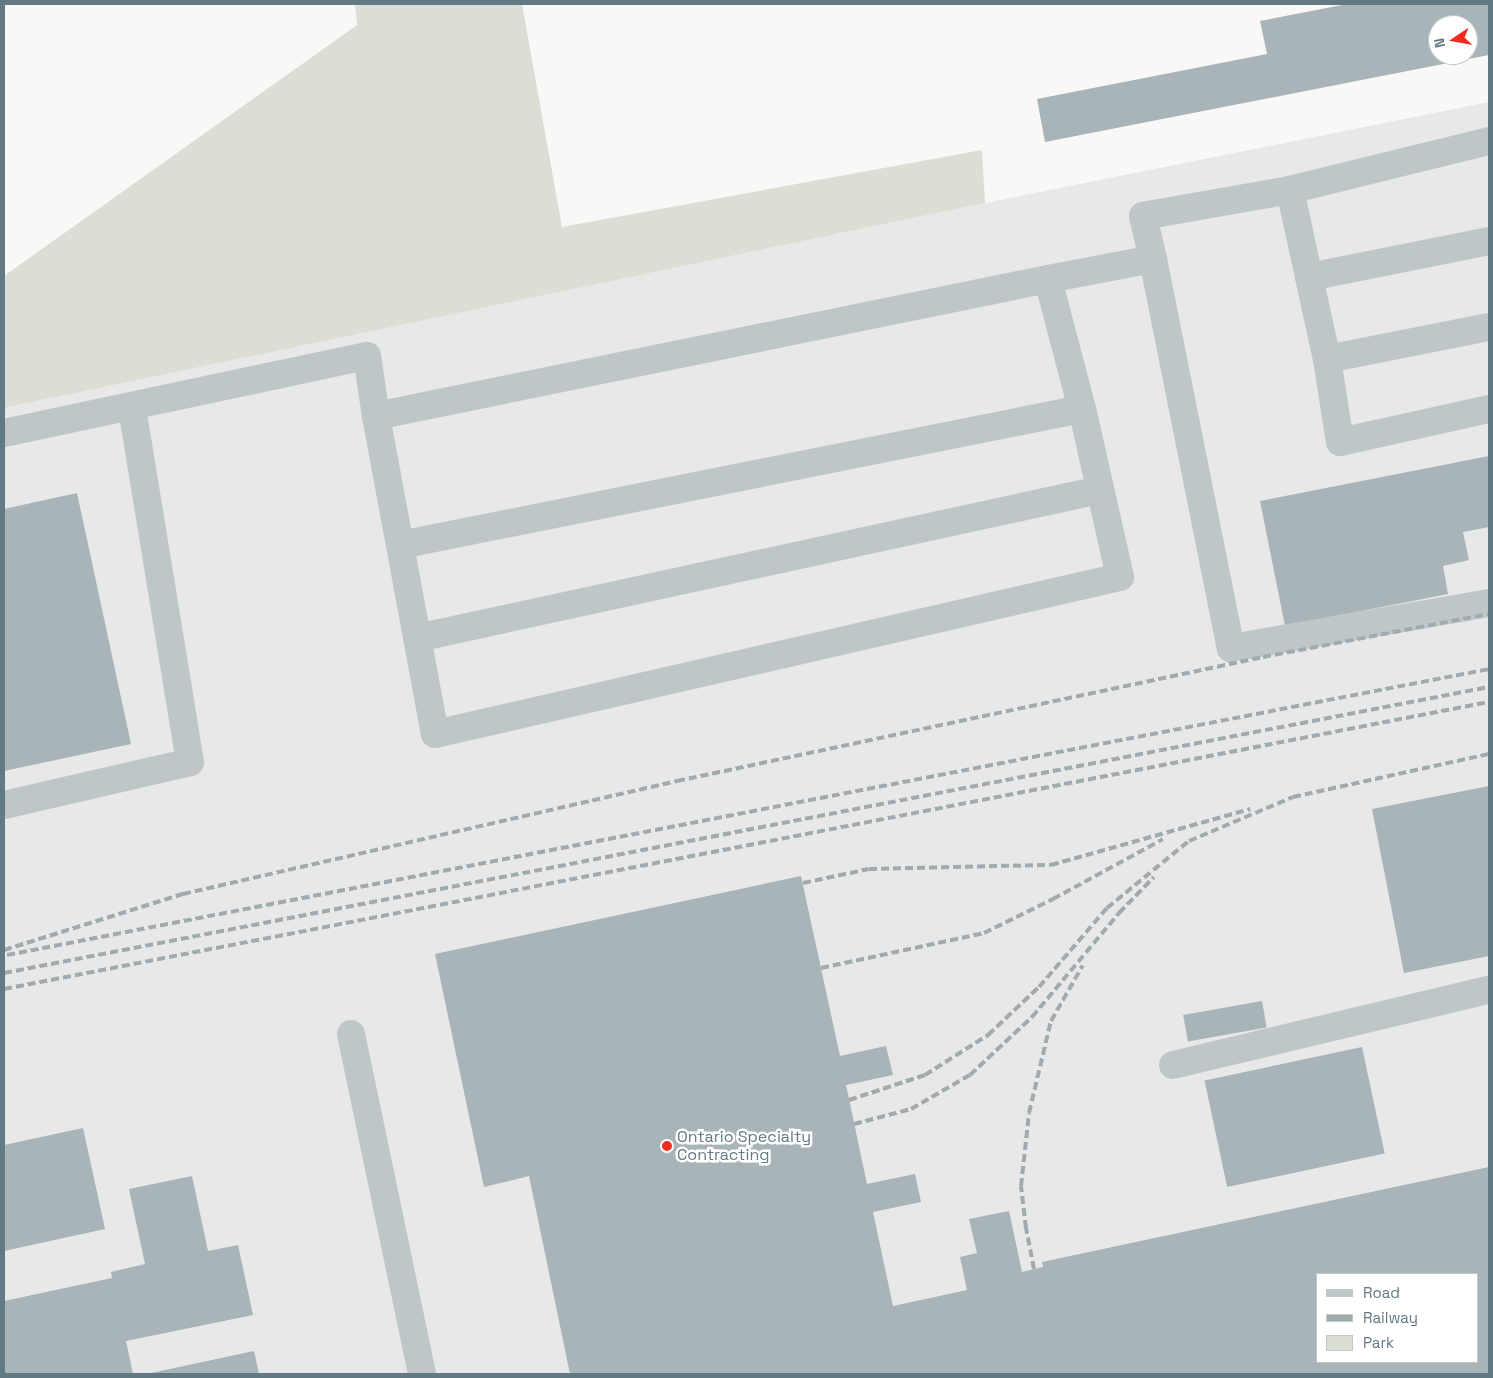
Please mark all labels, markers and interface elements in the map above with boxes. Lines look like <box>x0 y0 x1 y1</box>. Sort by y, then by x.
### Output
north arrow <box>1428 15 1478 65</box>
text: N <box>1430 36 1449 49</box>
place label: Ontario Specialty Contracting <box>677 1127 811 1165</box>
marker: Ontario Specialty Contracting <box>661 1140 673 1152</box>
legend <box>1316 1273 1478 1363</box>
text: Road <box>1363 1283 1400 1302</box>
text: Railway <box>1363 1308 1418 1327</box>
text: Park <box>1363 1333 1394 1352</box>

